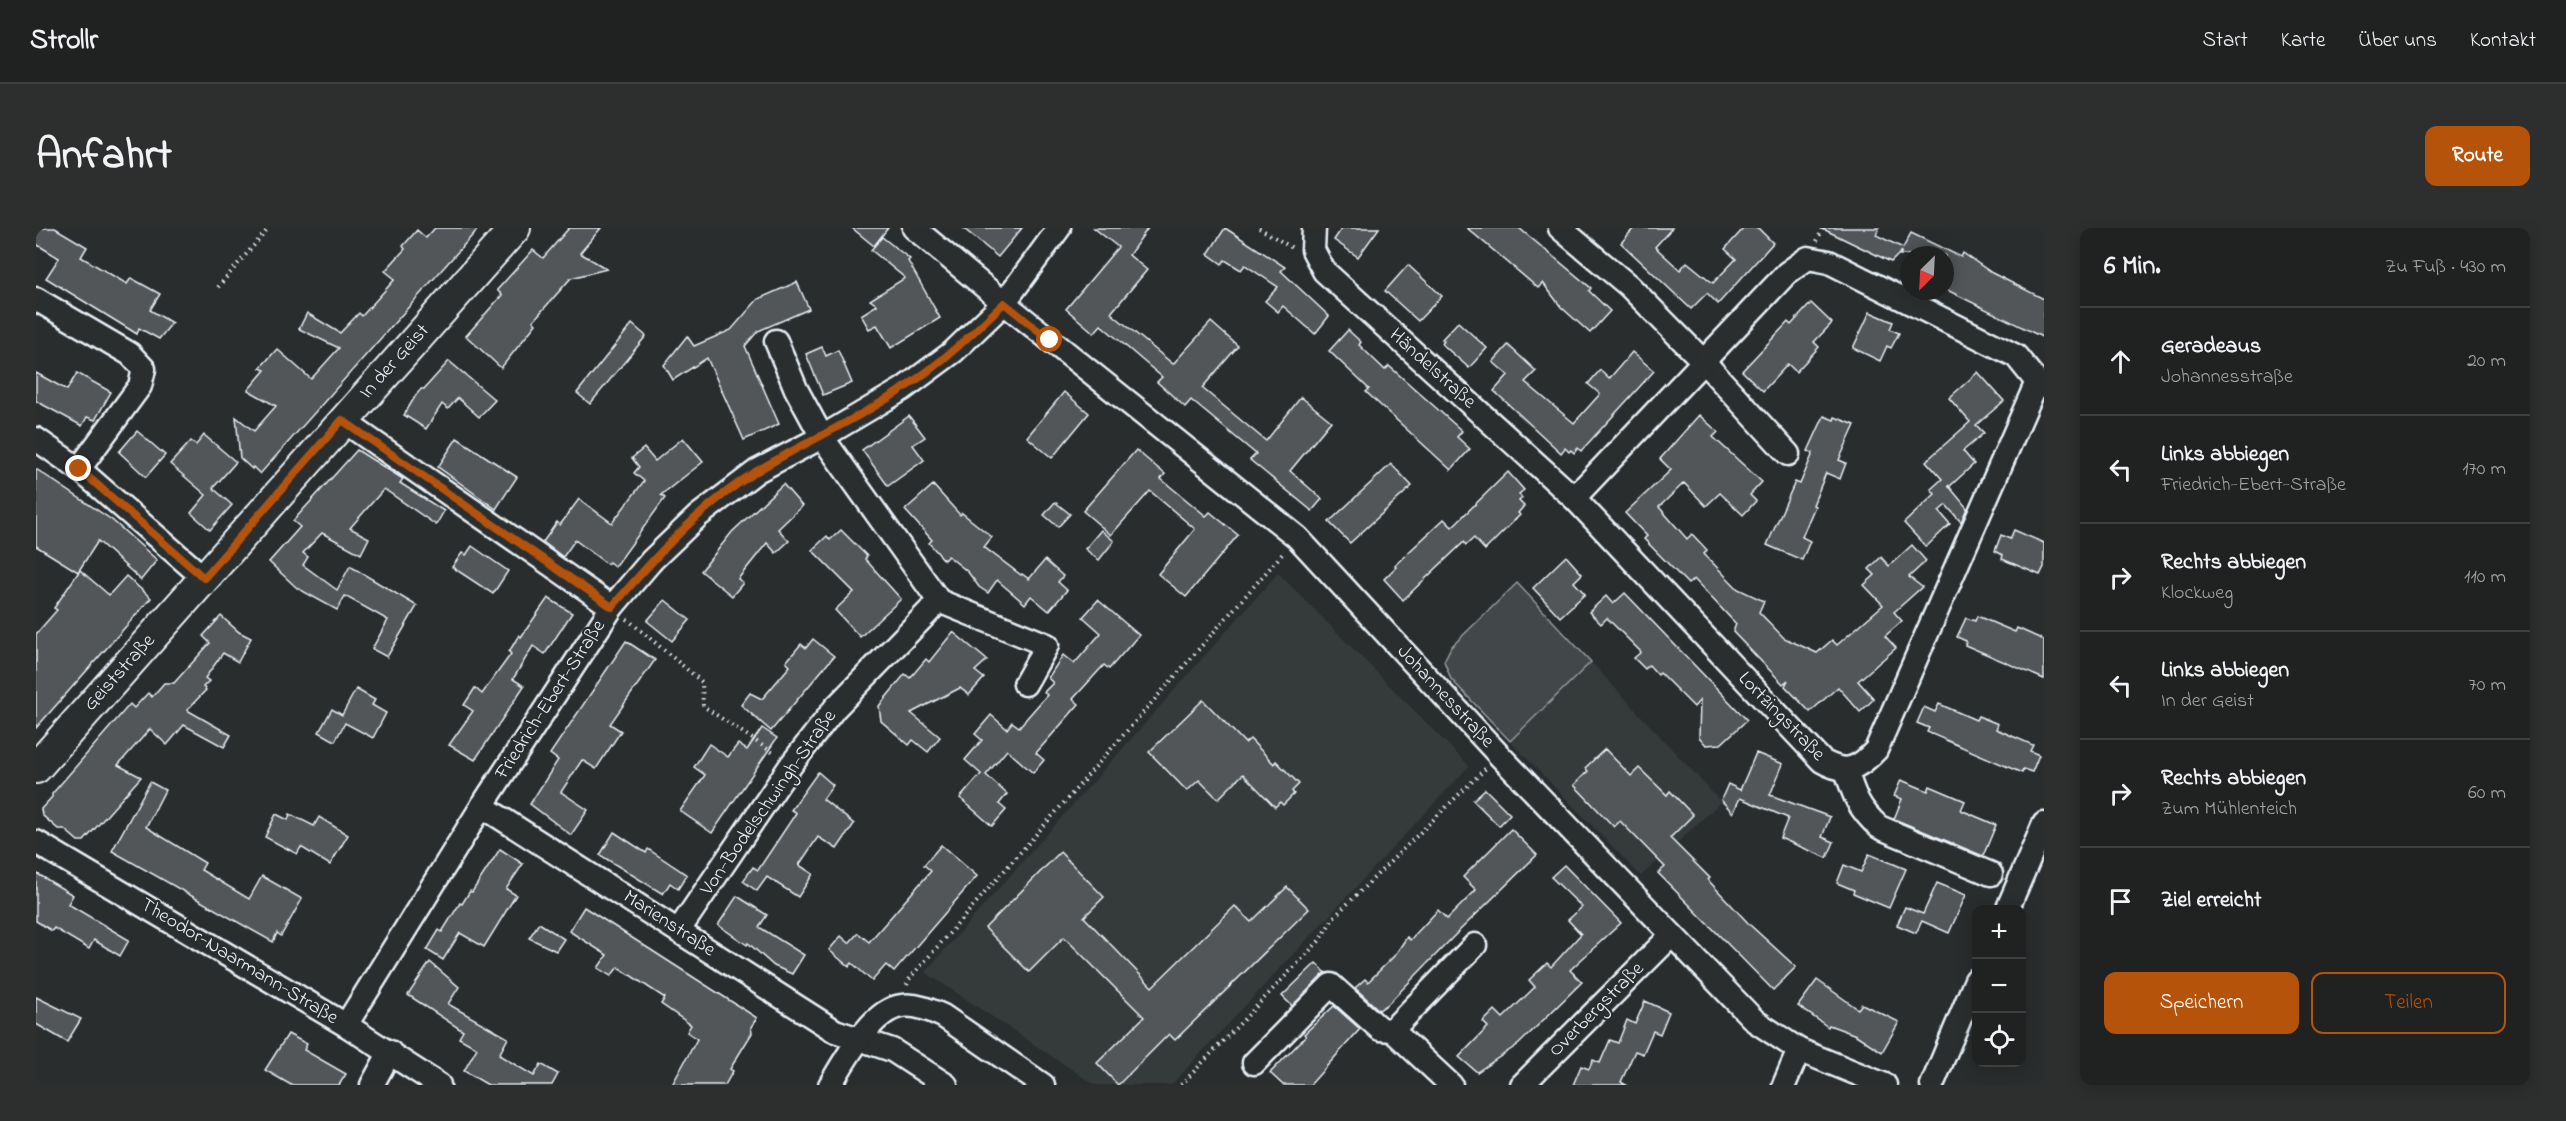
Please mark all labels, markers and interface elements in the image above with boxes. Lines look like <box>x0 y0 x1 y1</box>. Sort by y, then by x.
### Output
text: Strollr <box>30 21 98 62</box>
text: Start <box>2202 26 2248 56</box>
text: Karte <box>2281 26 2325 56</box>
text: Über uns <box>2358 26 2437 56</box>
text: Kontakt <box>2470 26 2536 56</box>
text: Anfahrt <box>36 126 172 187</box>
button: Route <box>2425 126 2530 186</box>
north arrow <box>1900 246 1954 300</box>
text: 6 Min. <box>2104 248 2161 286</box>
text: Zu Fuß · 430 m <box>2385 253 2506 282</box>
street label: In der Geist <box>353 318 437 406</box>
street label: Händelstraße <box>1382 322 1482 416</box>
route start <box>1036 326 1062 352</box>
text: Geradeaus <box>2161 331 2261 363</box>
icon: ahead <box>2104 345 2137 378</box>
text: 20 m <box>2467 347 2506 376</box>
text: Johannesstraße <box>2161 363 2293 392</box>
text: Links abbiegen <box>2161 439 2289 471</box>
icon: left <box>2104 453 2137 486</box>
route end <box>65 455 91 481</box>
text: 170 m <box>2462 455 2506 484</box>
text: Friedrich-Ebert-Straße <box>2161 471 2346 500</box>
text: Rechts abbiegen <box>2161 547 2306 579</box>
icon: right <box>2104 561 2137 594</box>
text: 110 m <box>2464 563 2506 592</box>
text: Klockweg <box>2161 579 2233 608</box>
street label: Friedrich-Ebert-Straße <box>488 614 614 786</box>
street label: Geiststraße <box>77 628 163 718</box>
street label: Johannesstraße <box>1389 639 1501 755</box>
text: Links abbiegen <box>2161 655 2289 687</box>
street label: Lortzingstraße <box>1730 666 1831 769</box>
icon: left <box>2104 669 2137 702</box>
text: 70 m <box>2469 671 2506 700</box>
text: In der Geist <box>2161 687 2254 716</box>
street label: Von-Bodelschwingh-Straße <box>693 704 845 903</box>
text: Rechts abbiegen <box>2161 763 2306 795</box>
icon: right <box>2104 777 2137 810</box>
text: 60 m <box>2468 779 2506 808</box>
text: Zum Mühlenteich <box>2161 795 2297 824</box>
street label: Marienstraße <box>617 883 721 965</box>
icon: arrive <box>2104 885 2137 918</box>
text: Ziel erreicht <box>2161 885 2261 917</box>
street label: Theodor-Naarmann-Straße <box>134 891 344 1033</box>
map controls <box>1972 905 2026 1067</box>
button: + <box>1972 905 2026 959</box>
street label: Overbergstraße <box>1543 956 1652 1065</box>
button: − <box>1972 959 2026 1013</box>
button: Speichern <box>2104 972 2299 1034</box>
button: Teilen <box>2311 972 2506 1034</box>
button: locate <box>1972 1013 2026 1067</box>

